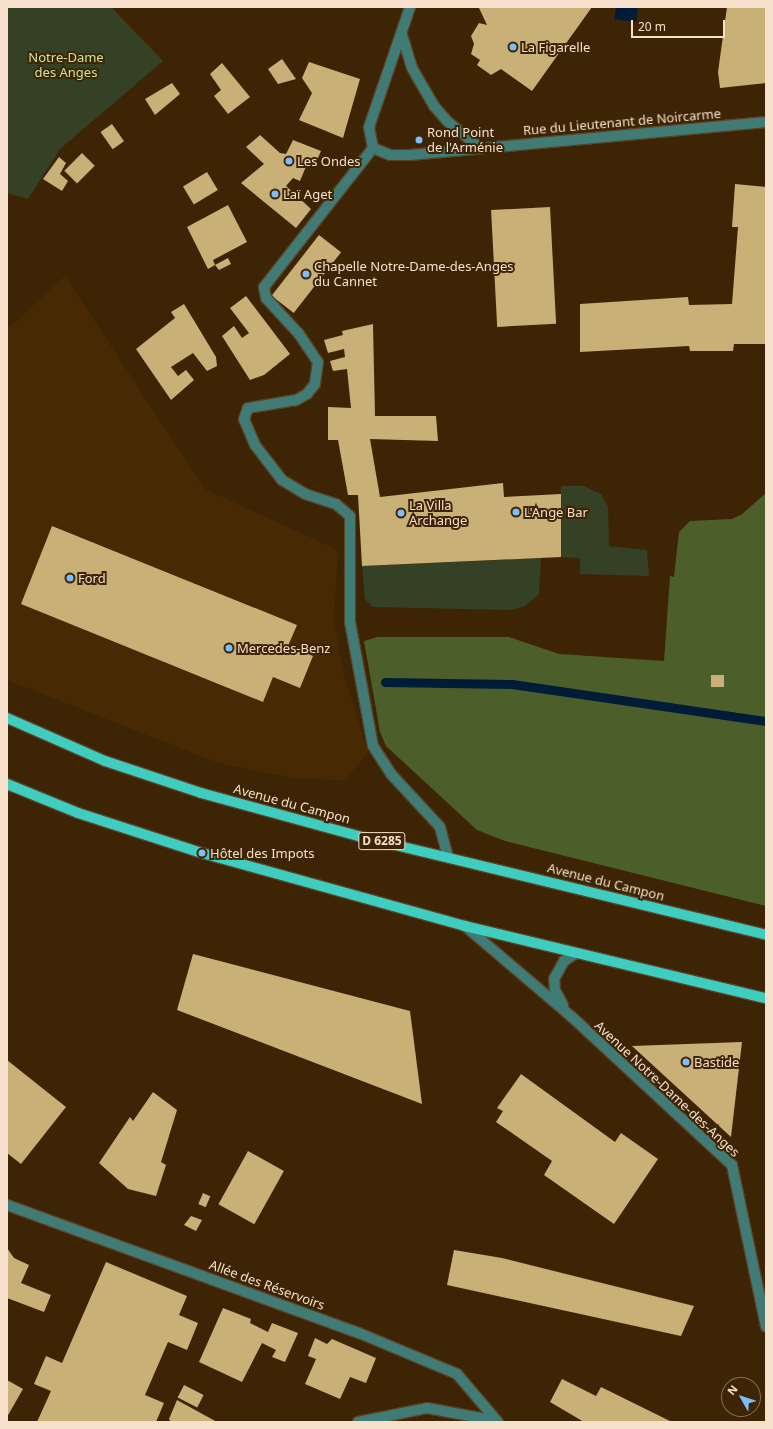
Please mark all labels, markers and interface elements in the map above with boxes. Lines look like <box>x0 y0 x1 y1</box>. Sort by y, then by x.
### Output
scale bar <box>633 12 727 38</box>
text: 20 m <box>638 18 666 35</box>
place label: La Figarelle <box>521 39 590 55</box>
marker: La Figarelle <box>508 42 518 52</box>
park label: Notre-Dame des Anges <box>28 50 104 81</box>
street label: Rue du Lieutenant de Noircarme <box>522 106 722 138</box>
place label: Rond Point de l'Arménie <box>427 125 503 156</box>
marker: Rond Point de l'Arménie <box>414 135 424 145</box>
place label: Les Ondes <box>297 153 360 169</box>
marker: Les Ondes <box>284 156 294 166</box>
place label: Laï Aget <box>283 186 332 202</box>
marker: Laï Aget <box>270 189 280 199</box>
place label: Chapelle Notre-Dame-des-Anges du Cannet <box>314 259 513 290</box>
marker: Chapelle Notre-Dame-des-Anges du Cannet <box>301 269 311 279</box>
place label: La Villa Archange <box>409 498 467 529</box>
place label: L'Ange Bar <box>524 504 588 520</box>
marker: L'Ange Bar <box>511 507 521 517</box>
marker: La Villa Archange <box>396 508 406 518</box>
place label: Ford <box>78 570 106 586</box>
marker: Ford <box>65 573 75 583</box>
place label: Mercedes-Benz <box>237 640 330 656</box>
marker: Mercedes-Benz <box>224 643 234 653</box>
street label: Avenue du Campon <box>232 781 352 827</box>
road number: D 6285 <box>358 831 406 851</box>
place label: Hôtel des Impots <box>210 845 315 861</box>
marker: Hôtel des Impots <box>197 848 207 858</box>
street label: Avenue du Campon <box>546 860 666 904</box>
street label: Avenue Notre-Dame-des-Anges <box>591 1018 743 1160</box>
place label: Bastide <box>694 1054 739 1070</box>
marker: Bastide <box>681 1057 691 1067</box>
street label: Allée des Réservoirs <box>207 1257 327 1313</box>
north arrow <box>721 1377 761 1417</box>
text: N <box>723 1382 741 1398</box>

